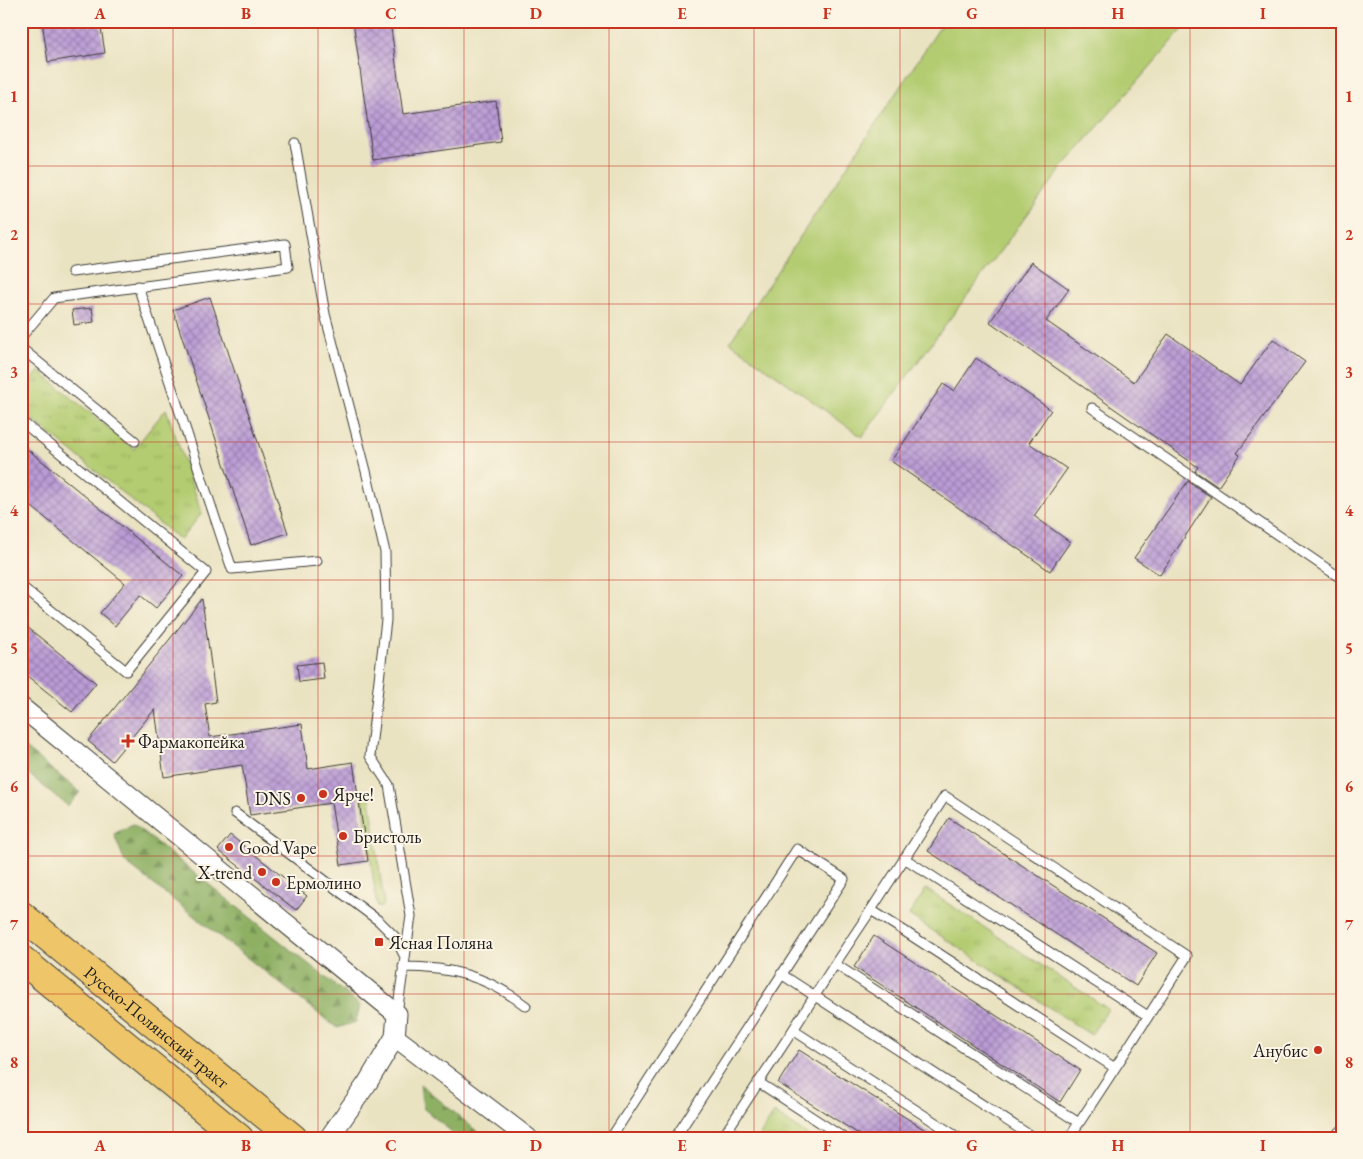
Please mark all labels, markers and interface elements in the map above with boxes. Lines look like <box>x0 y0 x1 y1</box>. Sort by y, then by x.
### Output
text: A <box>93 3 106 24</box>
text: B <box>241 3 251 24</box>
text: C <box>385 3 397 24</box>
text: D <box>530 3 542 24</box>
text: E <box>677 3 687 24</box>
text: F <box>823 3 832 24</box>
text: G <box>966 3 978 24</box>
text: H <box>1112 3 1125 24</box>
text: I <box>1260 3 1266 24</box>
text: 1 <box>10 86 18 107</box>
text: 1 <box>1345 86 1353 107</box>
text: 2 <box>10 224 19 245</box>
text: 2 <box>1345 224 1354 245</box>
text: 3 <box>10 362 18 383</box>
text: 3 <box>1345 362 1353 383</box>
text: 4 <box>10 500 19 521</box>
text: 4 <box>1345 500 1354 521</box>
text: 5 <box>10 638 18 659</box>
text: 5 <box>1345 638 1353 659</box>
place label: Фармакопейка <box>138 730 246 753</box>
marker: Фармакопейка <box>122 735 134 747</box>
text: 6 <box>10 776 19 797</box>
text: 6 <box>1345 776 1354 797</box>
place label: Ярче! <box>332 783 374 806</box>
place label: DNS <box>255 787 291 810</box>
marker: Ярче! <box>317 788 329 800</box>
marker: DNS <box>295 792 307 804</box>
place label: Бристоль <box>353 825 422 848</box>
marker: Бристоль <box>337 830 349 842</box>
place label: Good Vape <box>239 836 317 859</box>
marker: Good Vape <box>223 841 235 853</box>
place label: X-trend <box>197 861 253 884</box>
marker: X-trend <box>256 866 268 878</box>
place label: Ермолино <box>286 871 362 894</box>
marker: Ермолино <box>270 876 282 888</box>
text: 7 <box>10 914 19 935</box>
text: 7 <box>1345 914 1354 935</box>
place label: Ясная Поляна <box>388 931 494 954</box>
marker: Ясная Поляна <box>373 936 385 948</box>
street label: Русско-Полянский тракт <box>80 960 235 1093</box>
place label: Анубис <box>1252 1039 1308 1062</box>
marker: Анубис <box>1312 1044 1324 1056</box>
text: 8 <box>10 1052 18 1073</box>
text: 8 <box>1345 1052 1353 1073</box>
text: A <box>93 1135 106 1156</box>
text: B <box>241 1135 251 1156</box>
text: C <box>385 1135 397 1156</box>
text: D <box>530 1135 542 1156</box>
text: E <box>677 1135 687 1156</box>
text: F <box>823 1135 832 1156</box>
text: G <box>966 1135 978 1156</box>
text: H <box>1112 1135 1125 1156</box>
text: I <box>1260 1135 1266 1156</box>

